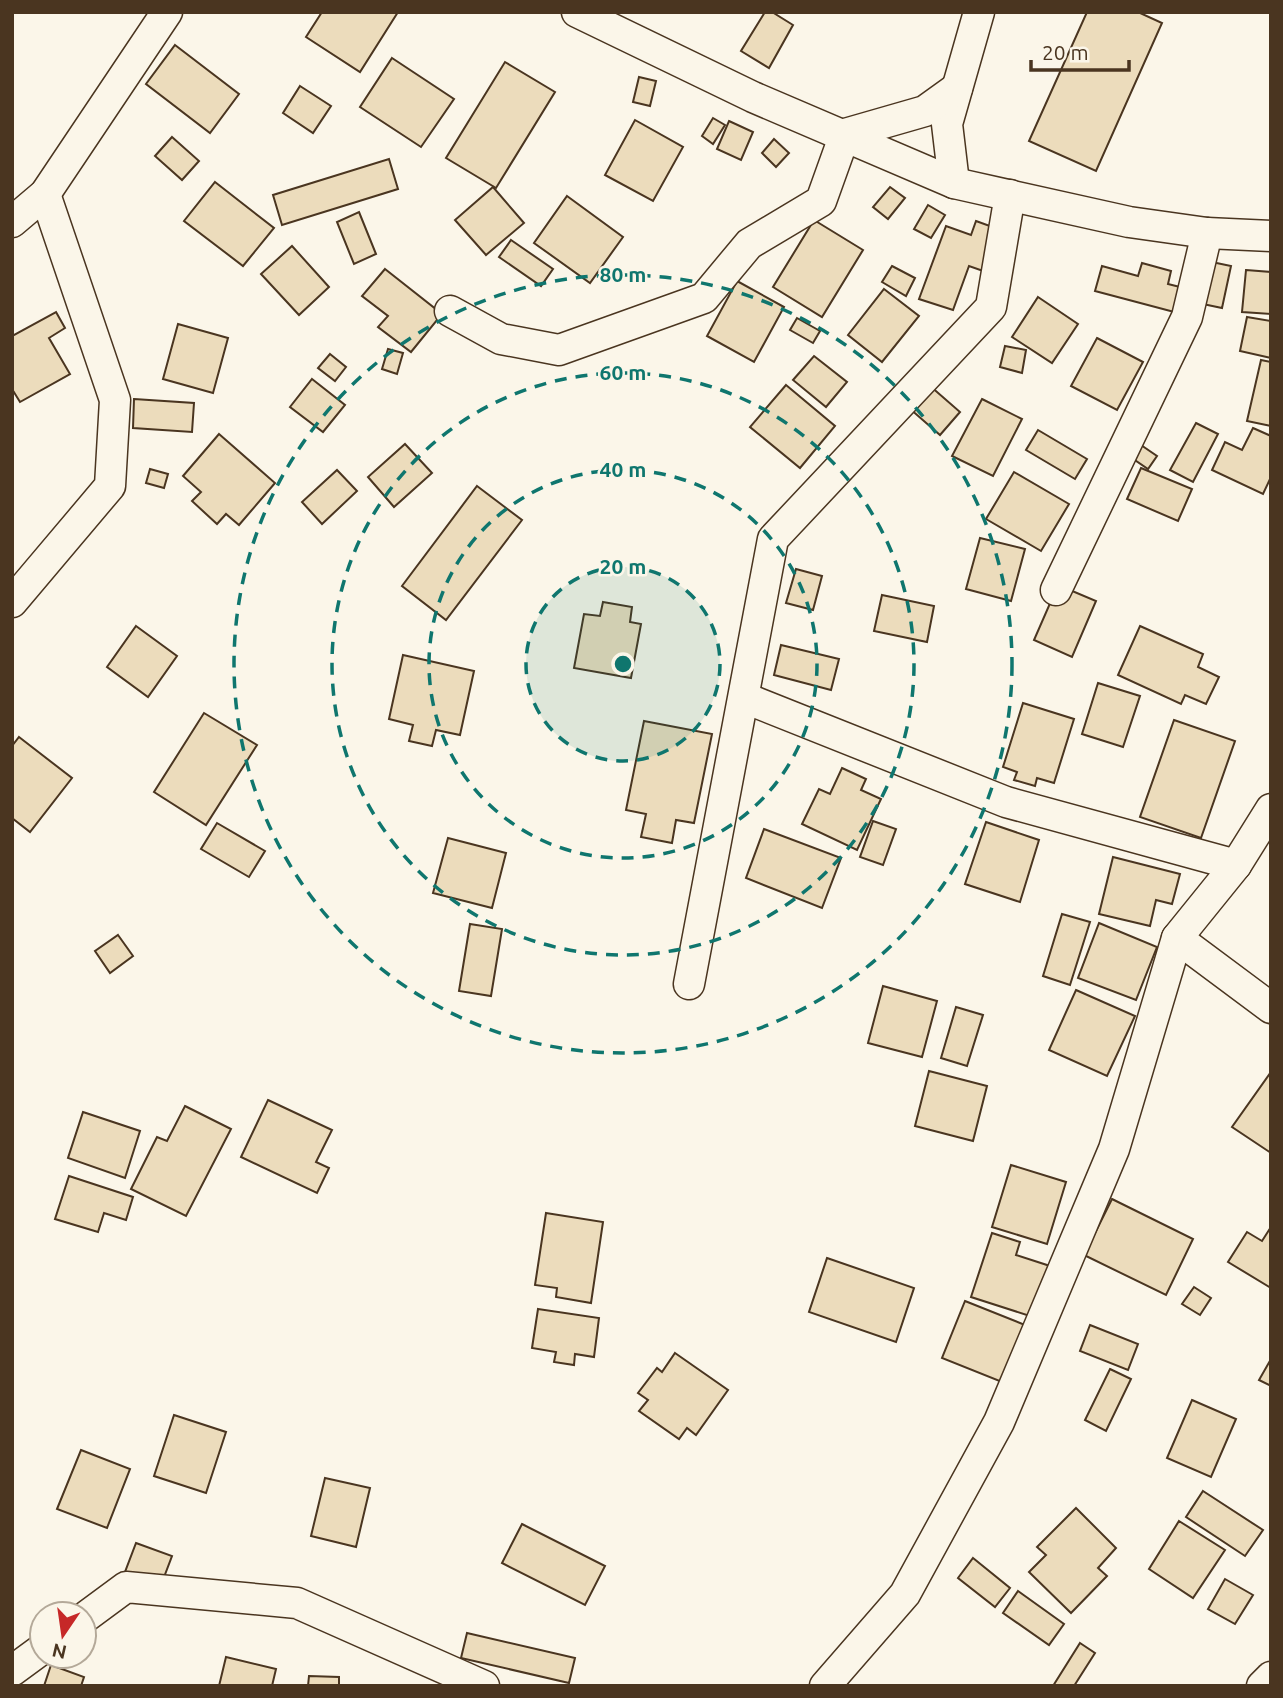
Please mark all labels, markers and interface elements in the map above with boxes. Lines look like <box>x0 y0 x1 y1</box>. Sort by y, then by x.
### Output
scale bar <box>1031 28 1129 72</box>
text: 20 m <box>1042 40 1089 64</box>
text: 80 m <box>600 262 646 286</box>
text: 60 m <box>600 360 646 384</box>
text: 40 m <box>600 457 646 481</box>
text: 20 m <box>600 554 646 578</box>
centre of rings <box>611 652 635 676</box>
north arrow <box>28 1600 98 1670</box>
text: N <box>50 1639 69 1664</box>

